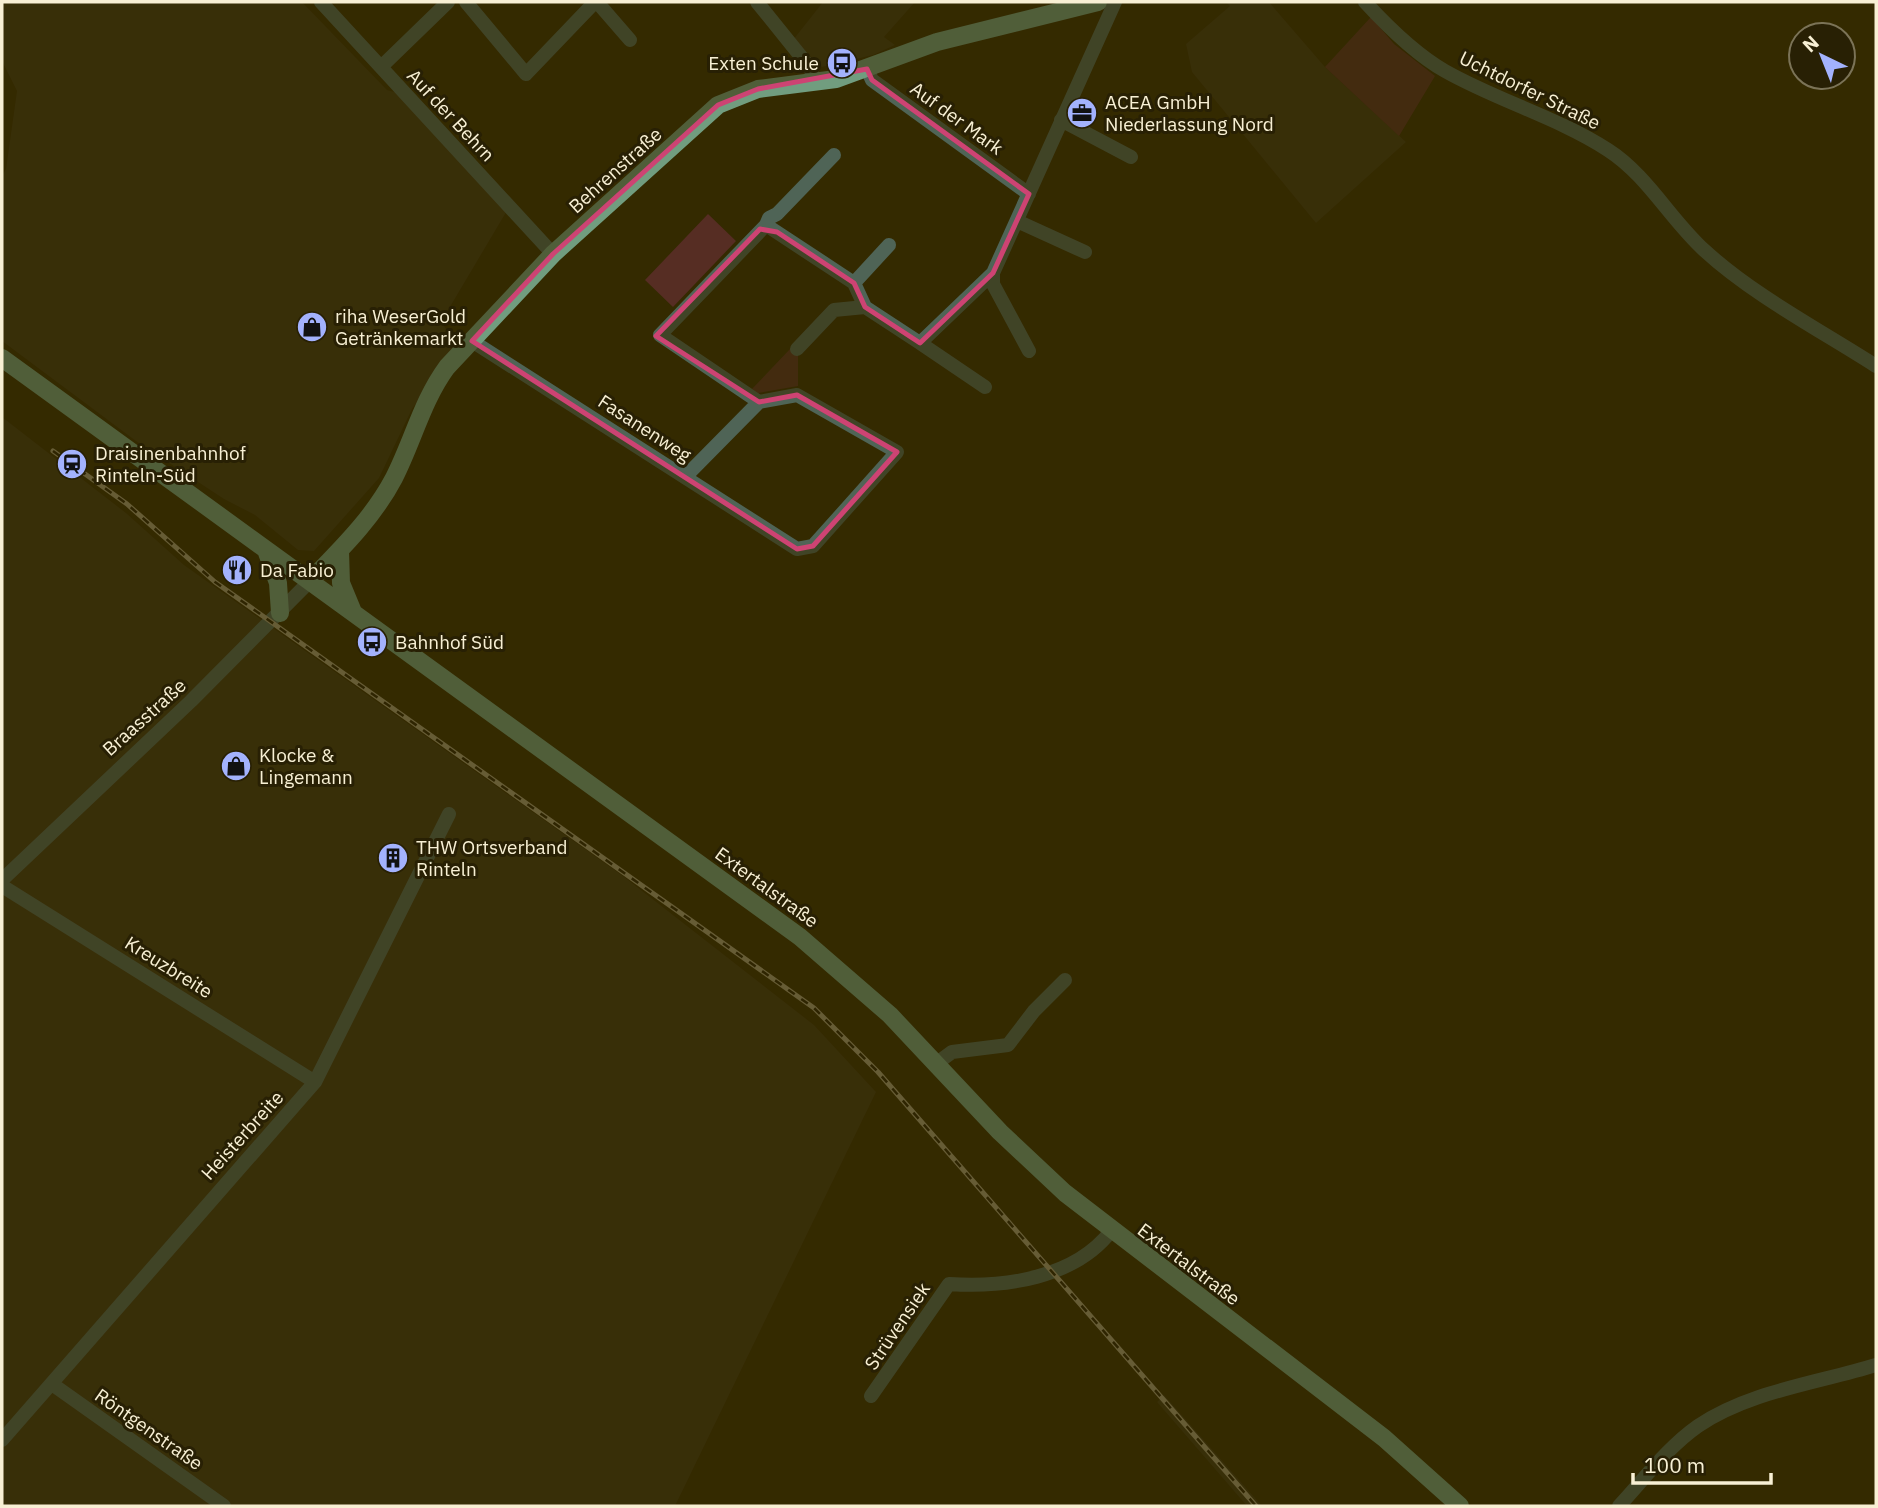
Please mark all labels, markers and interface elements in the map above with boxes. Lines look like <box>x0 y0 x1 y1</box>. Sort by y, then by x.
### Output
north arrow <box>1787 21 1857 91</box>
text: N <box>1797 30 1824 57</box>
street label: Uchtdorfer Straße <box>1456 45 1604 135</box>
bus stop icon: Exten Schule <box>825 46 859 80</box>
place label: Exten Schule <box>708 51 819 75</box>
street label: Auf der Behrn <box>402 64 500 166</box>
street label: Auf der Mark <box>906 76 1008 160</box>
place label: ACEA GmbH Niederlassung Nord <box>1105 90 1274 136</box>
office icon: ACEA GmbH Niederlassung Nord <box>1065 96 1099 130</box>
street label: Behrenstraße <box>563 122 667 218</box>
place label: riha WeserGold Getränkemarkt <box>335 304 466 350</box>
shop icon: riha WeserGold Getränkemarkt <box>295 310 329 344</box>
street label: Fasanenweg <box>594 389 696 467</box>
place label: Draisinenbahnhof Rinteln-Süd <box>95 441 246 487</box>
station icon: Draisinenbahnhof Rinteln-Süd <box>55 447 89 481</box>
restaurant icon: Da Fabio <box>220 553 254 587</box>
place label: Da Fabio <box>260 558 334 582</box>
bus stop icon: Bahnhof Süd <box>355 625 389 659</box>
place label: Bahnhof Süd <box>395 630 504 654</box>
street label: Braasstraße <box>97 673 191 761</box>
place label: Klocke & Lingemann <box>259 743 353 789</box>
shop icon: Klocke & Lingemann <box>219 749 253 783</box>
place label: THW Ortsverband Rinteln <box>416 835 567 881</box>
building icon: THW Ortsverband Rinteln <box>376 841 410 875</box>
street label: Extertalstraße <box>711 841 823 933</box>
street label: Kreuzbreite <box>121 931 217 1003</box>
street label: Heisterbreite <box>196 1085 288 1185</box>
street label: Extertalstraße <box>1133 1218 1245 1310</box>
street label: Strüvensiek <box>859 1278 935 1374</box>
street label: Röntgenstraße <box>90 1383 208 1475</box>
scale bar <box>1633 1442 1771 1486</box>
text: 100 m <box>1644 1451 1705 1479</box>

